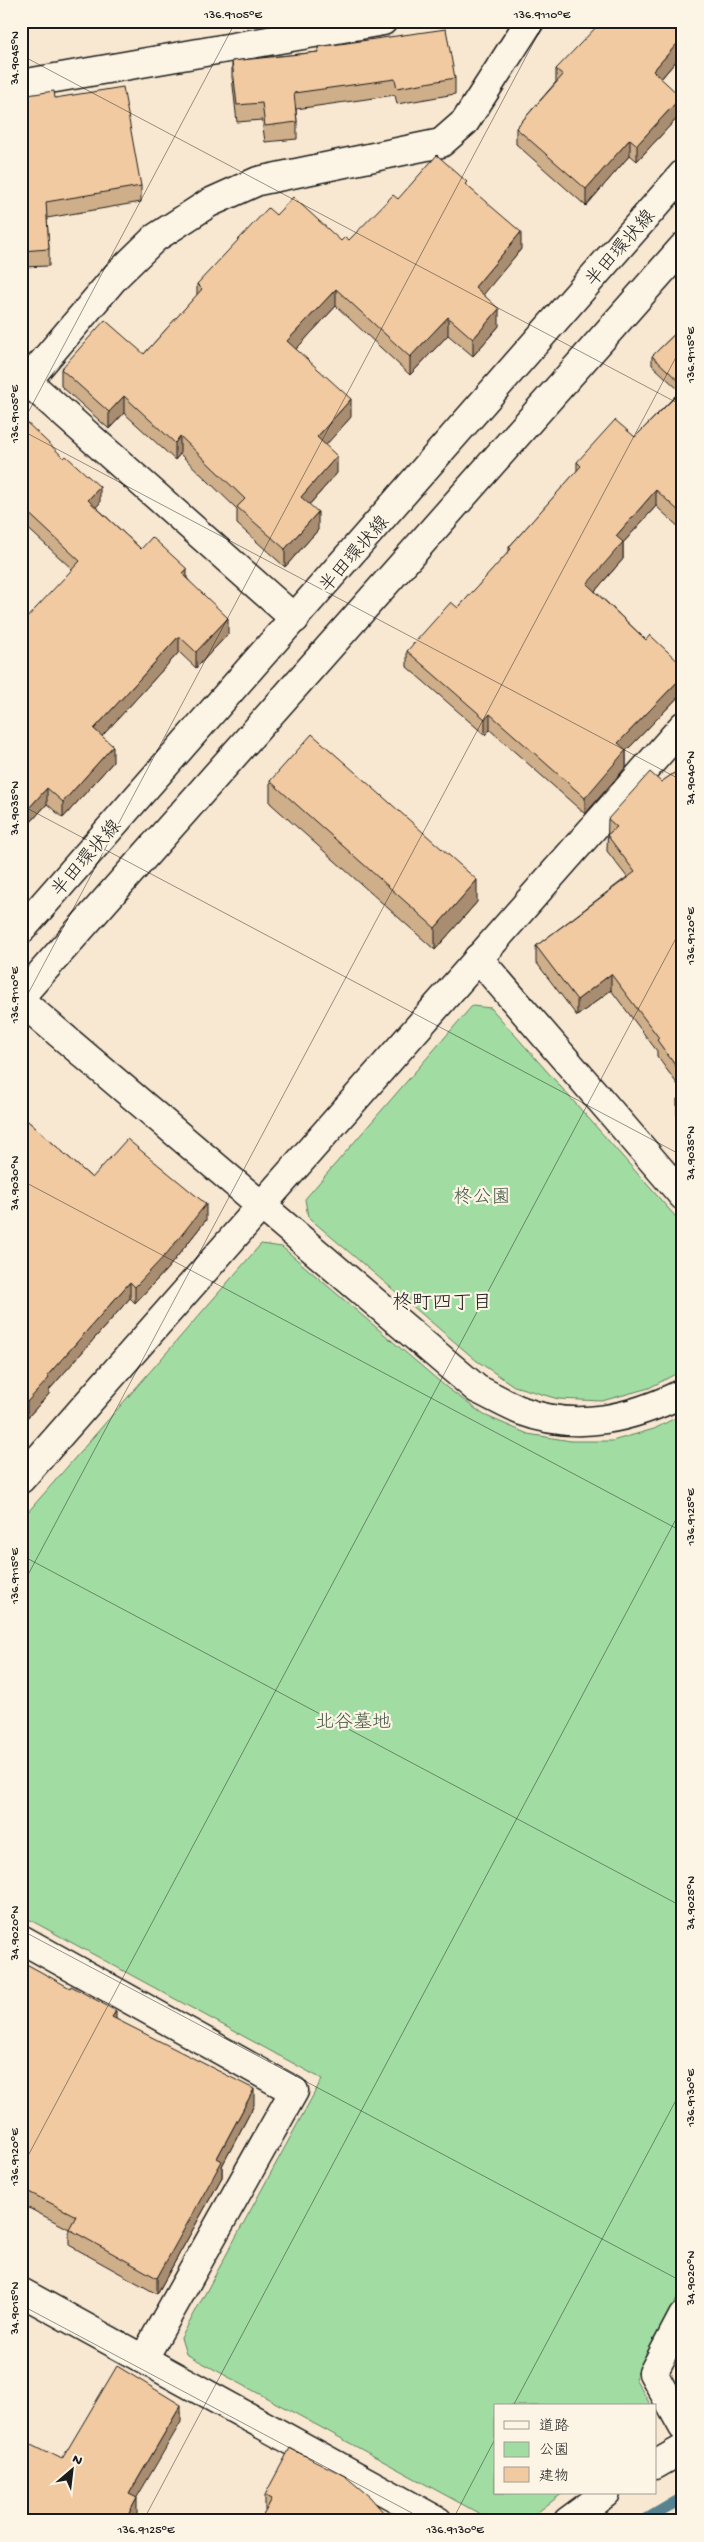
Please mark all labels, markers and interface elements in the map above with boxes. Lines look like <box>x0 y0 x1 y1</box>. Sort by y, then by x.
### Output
text: 136.9105°E <box>203 9 262 23</box>
text: 136.9110°E <box>513 9 571 23</box>
text: 34.9045°N <box>9 31 23 86</box>
street label: 半田環状線 <box>581 205 661 293</box>
text: 136.9115°E <box>685 327 699 384</box>
text: 136.9105°E <box>9 385 23 444</box>
street label: 半田環状線 <box>315 511 395 599</box>
text: 34.9040°N <box>685 751 699 806</box>
text: 34.9035°N <box>9 781 23 836</box>
street label: 半田環状線 <box>47 815 127 903</box>
text: 136.9120°E <box>685 907 699 966</box>
text: 136.9110°E <box>9 966 23 1024</box>
text: 34.9035°N <box>685 1126 699 1181</box>
text: 34.9030°N <box>9 1155 23 1211</box>
park label: 柊公園 <box>453 1186 511 1210</box>
district label: 柊町四丁目 <box>392 1291 492 1316</box>
text: 136.9125°E <box>685 1488 699 1546</box>
text: 136.9115°E <box>9 1548 23 1605</box>
park label: 北谷墓地 <box>315 1711 391 1735</box>
text: 34.9025°N <box>685 1876 699 1931</box>
text: 34.9020°N <box>9 1906 23 1961</box>
text: 136.9130°E <box>685 2069 699 2128</box>
text: 136.9120°E <box>9 2128 23 2187</box>
text: 34.9020°N <box>685 2251 699 2306</box>
text: 34.9015°N <box>9 2281 23 2335</box>
legend <box>494 2404 656 2494</box>
text: 道路 <box>539 2418 569 2436</box>
text: 公園 <box>539 2442 569 2460</box>
north arrow <box>48 2444 98 2494</box>
text: N <box>69 2451 85 2470</box>
text: 建物 <box>539 2468 569 2486</box>
text: 136.9125°E <box>117 2524 175 2538</box>
text: 136.9130°E <box>425 2524 484 2538</box>

